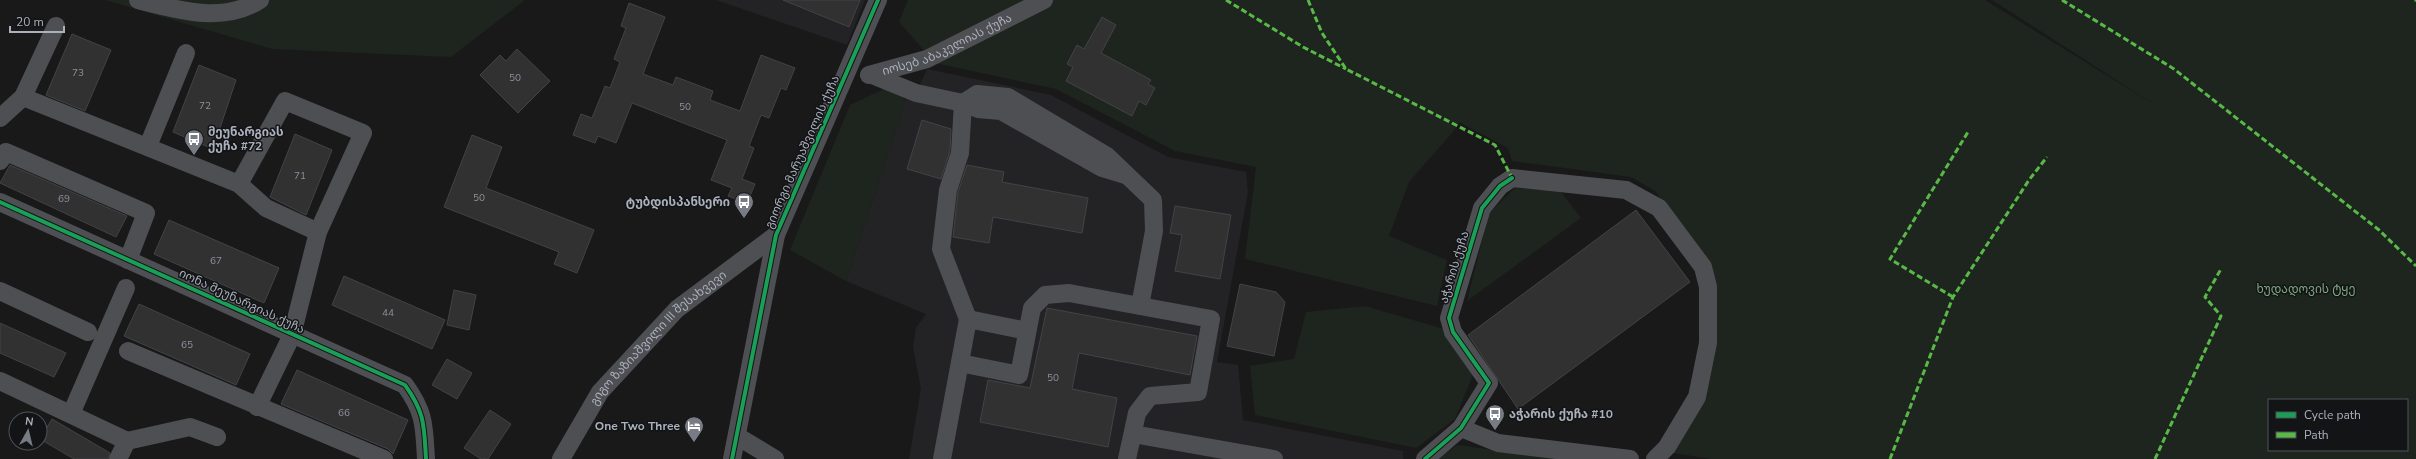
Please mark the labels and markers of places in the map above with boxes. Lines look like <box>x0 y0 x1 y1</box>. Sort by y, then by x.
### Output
place label: მეუნარგიას ქუჩა #72 <box>208 124 284 154</box>
bus stop icon: მეუნარგიას ქუჩა #72 <box>183 128 205 156</box>
bus stop icon: ტუბდისპანსერი <box>733 191 755 219</box>
place label: ტუბდისპანსერი <box>626 194 730 210</box>
bus stop icon: აჭარის ქუჩა #10 <box>1484 403 1506 431</box>
place label: აჭარის ქუჩა #10 <box>1509 406 1613 422</box>
hotel icon: One Two Three <box>683 415 705 443</box>
place label: One Two Three <box>595 418 680 434</box>

